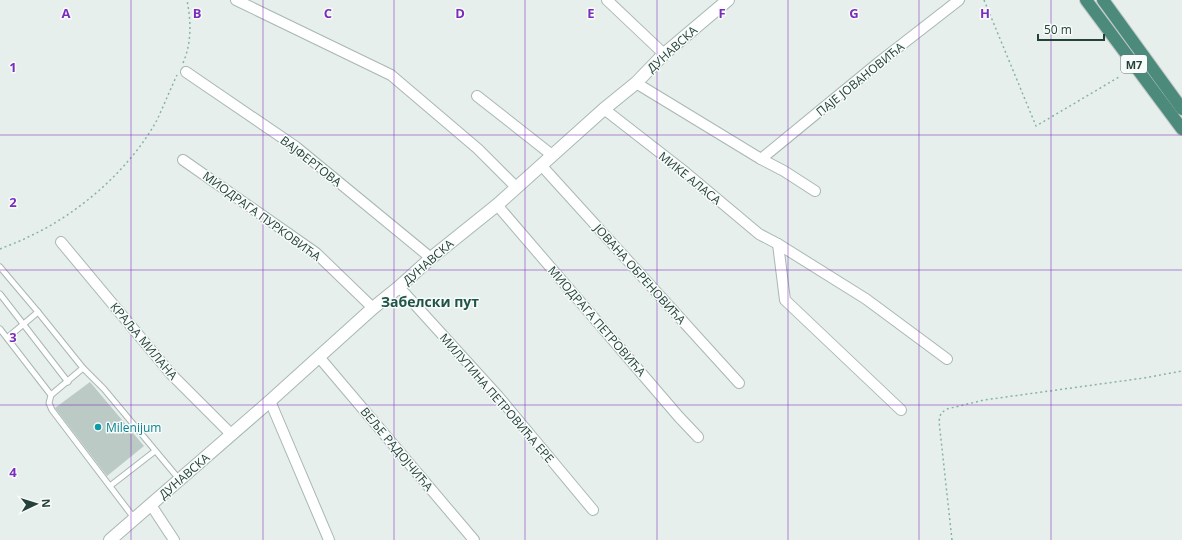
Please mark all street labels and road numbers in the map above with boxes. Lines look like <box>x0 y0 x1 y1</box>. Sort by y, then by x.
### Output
street label: ДУНАВСКА <box>643 22 701 76</box>
street label: ПАЈЕ ЈОВАНОВИЋА <box>812 38 908 120</box>
road number: M7 <box>1121 55 1147 73</box>
street label: ВАЈФЕРТОВА <box>277 132 345 191</box>
street label: МИКЕ АЛАСА <box>655 148 725 209</box>
street label: МИОДРАГА ПУРКОВИЋА <box>199 167 325 265</box>
street label: ЈОВАНА ОБРЕНОВИЋА <box>590 219 690 328</box>
street label: ДУНАВСКА <box>399 235 457 289</box>
street label: МИОДРАГА ПЕТРОВИЋА <box>544 262 650 380</box>
street label: КРАЉА МИЛАНА <box>106 299 182 384</box>
street label: МИЛУТИНА ПЕТРОВИЋА ЕРЕ <box>436 330 558 466</box>
street label: ВЕЉЕ РАДОЈЧИЋА <box>357 403 437 495</box>
street label: ДУНАВСКА <box>155 449 213 503</box>

